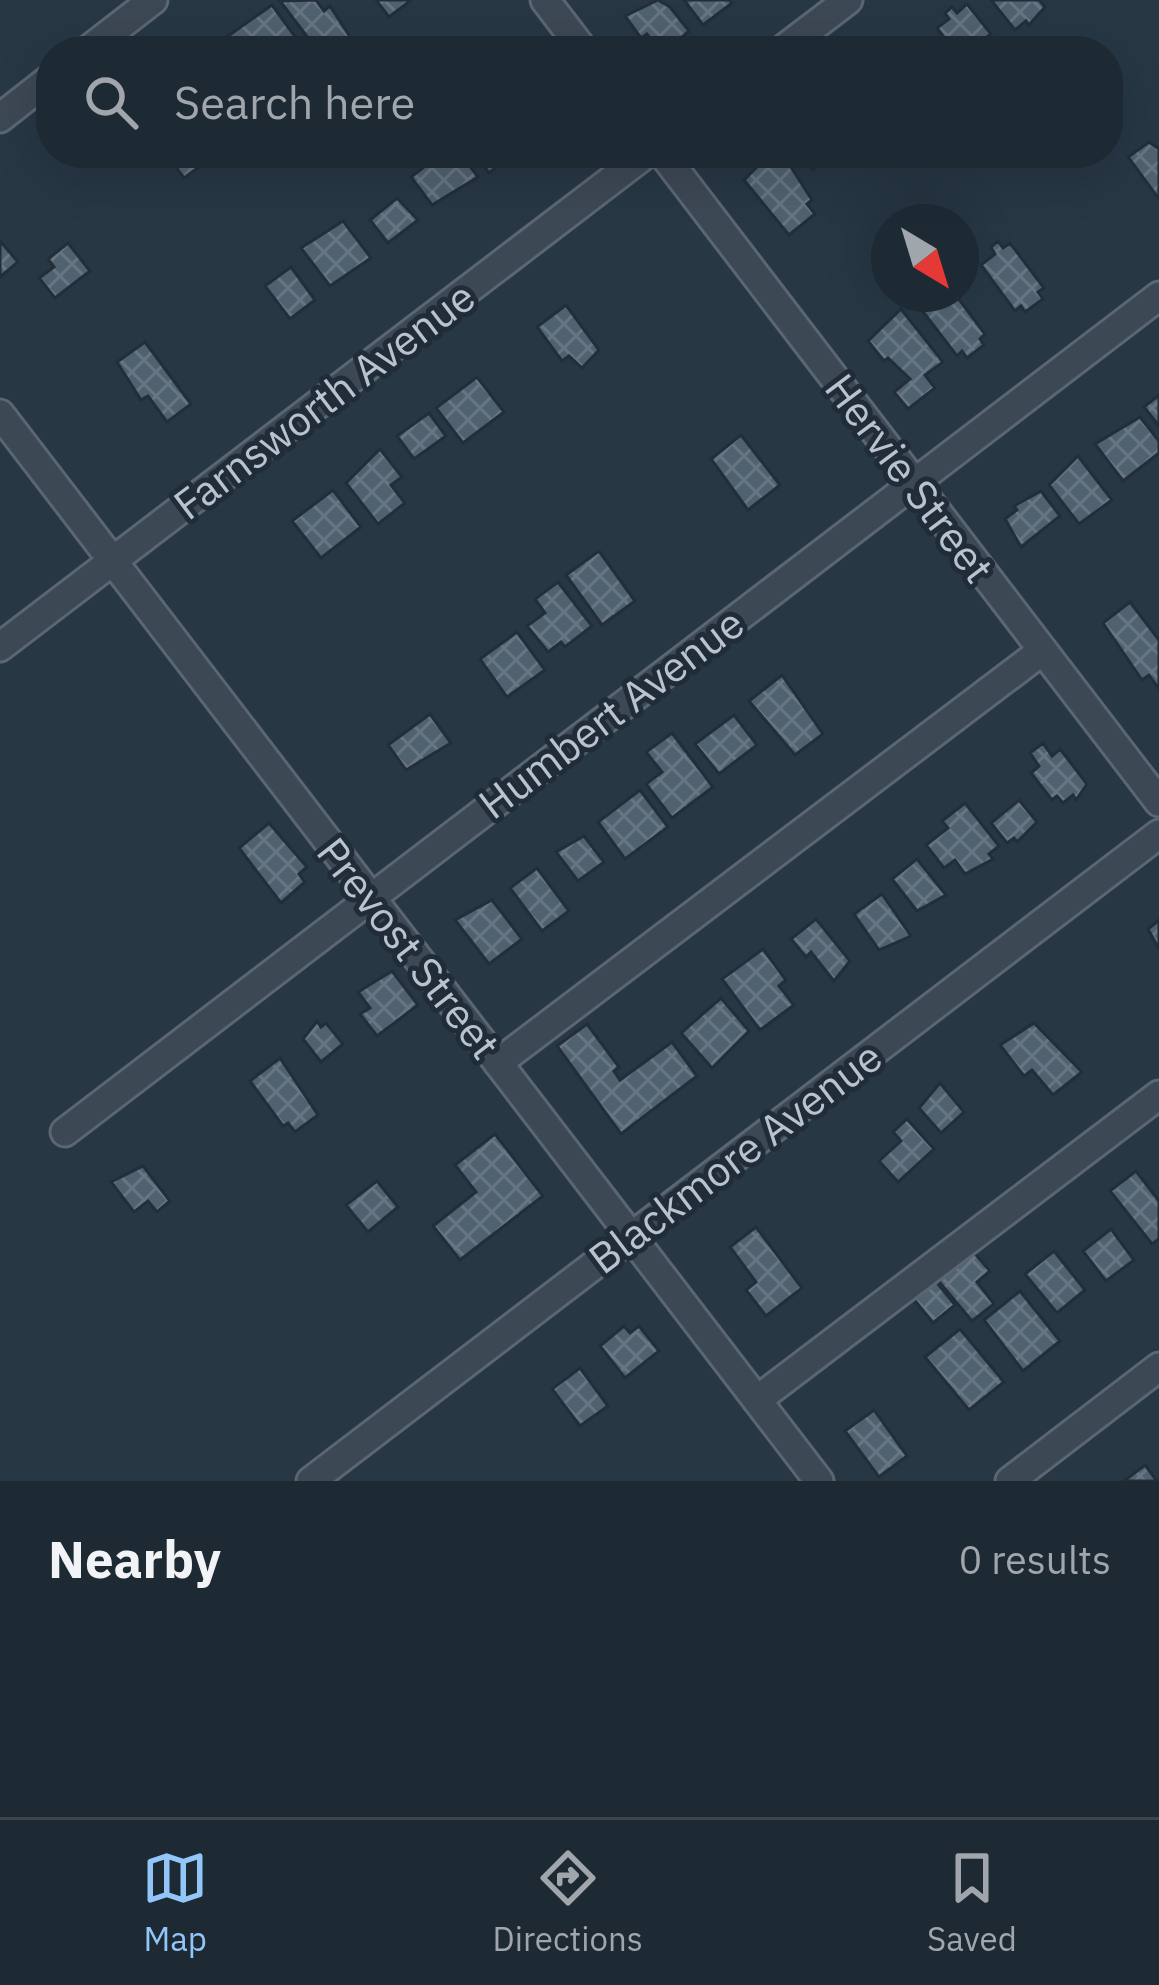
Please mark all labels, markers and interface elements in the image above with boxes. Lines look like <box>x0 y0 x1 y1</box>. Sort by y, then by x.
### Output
search box <box>36 36 1123 168</box>
icon: search <box>78 69 144 135</box>
text: Search here <box>174 73 415 131</box>
north arrow <box>871 204 979 312</box>
street label: Farnsworth Avenue <box>162 269 486 531</box>
street label: Hervie Street <box>813 362 1007 594</box>
street label: Humbert Avenue <box>467 595 755 831</box>
street label: Prevost Street <box>305 826 513 1070</box>
street label: Blackmore Avenue <box>577 1029 893 1285</box>
text: Nearby <box>48 1526 221 1592</box>
text: 0 results <box>959 1534 1111 1585</box>
tab: Map <box>142 1845 208 1960</box>
tab: Directions <box>493 1845 643 1960</box>
tab: Saved <box>927 1845 1017 1960</box>

